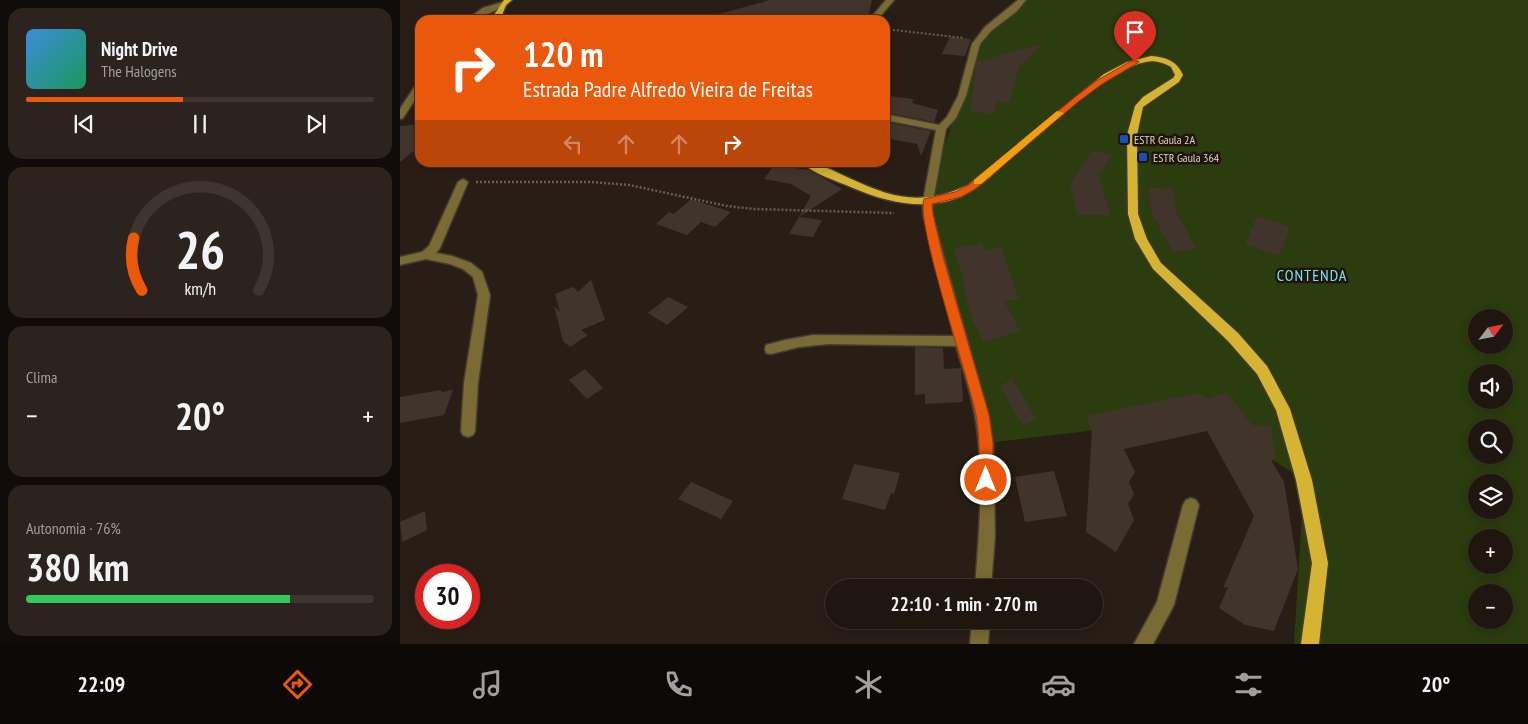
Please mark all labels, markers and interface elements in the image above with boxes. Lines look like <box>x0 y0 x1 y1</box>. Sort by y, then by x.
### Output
pin <box>1114 11 1156 62</box>
icon: arrive <box>1121 18 1149 46</box>
text: 120 m <box>523 31 604 77</box>
icon: right <box>440 35 505 100</box>
text: Night Drive <box>101 37 178 61</box>
text: The Halogens <box>101 61 177 81</box>
text: Estrada Padre Alfredo Vieira de Freitas <box>523 75 813 103</box>
icon: previous <box>70 110 98 138</box>
icon: pause <box>186 110 214 138</box>
icon: next <box>302 110 330 138</box>
icon: left <box>559 130 587 158</box>
icon: ahead <box>612 130 640 158</box>
icon: ahead <box>665 130 693 158</box>
icon: right <box>718 130 746 158</box>
place label: ESTR Gaula 2A <box>1134 132 1195 147</box>
marker: ESTR Gaula 2A <box>1118 133 1130 145</box>
place label: ESTR Gaula 364 <box>1153 150 1220 165</box>
marker: ESTR Gaula 364 <box>1137 151 1149 163</box>
text: 26 <box>175 216 225 283</box>
district label: CONTENDA <box>1277 265 1347 285</box>
text: km/h <box>184 277 216 300</box>
north arrow <box>1468 309 1512 354</box>
map controls <box>1468 309 1513 629</box>
button: sound <box>1468 364 1513 409</box>
text: Clima <box>26 367 57 387</box>
text: 20° <box>175 391 225 440</box>
text: − <box>26 397 38 434</box>
text: + <box>362 397 374 434</box>
button: search <box>1468 419 1513 464</box>
position arrow <box>959 453 1011 505</box>
button: layers <box>1468 474 1513 519</box>
text: Autonomia · 76% <box>26 518 121 538</box>
button: + <box>1468 529 1513 574</box>
text: 380 km <box>26 542 129 591</box>
speed limit sign: 30 <box>415 564 480 629</box>
button: − <box>1468 584 1513 629</box>
text: 22:10 · 1 min · 270 m <box>891 592 1037 616</box>
icon: directions <box>280 667 315 702</box>
icon: music <box>470 667 505 702</box>
icon: phone <box>661 667 696 702</box>
icon: climate <box>851 667 886 702</box>
icon: car <box>1041 667 1076 702</box>
icon: filters <box>1231 667 1266 702</box>
text: 22:09 <box>78 670 125 698</box>
text: 20° <box>1421 670 1450 698</box>

